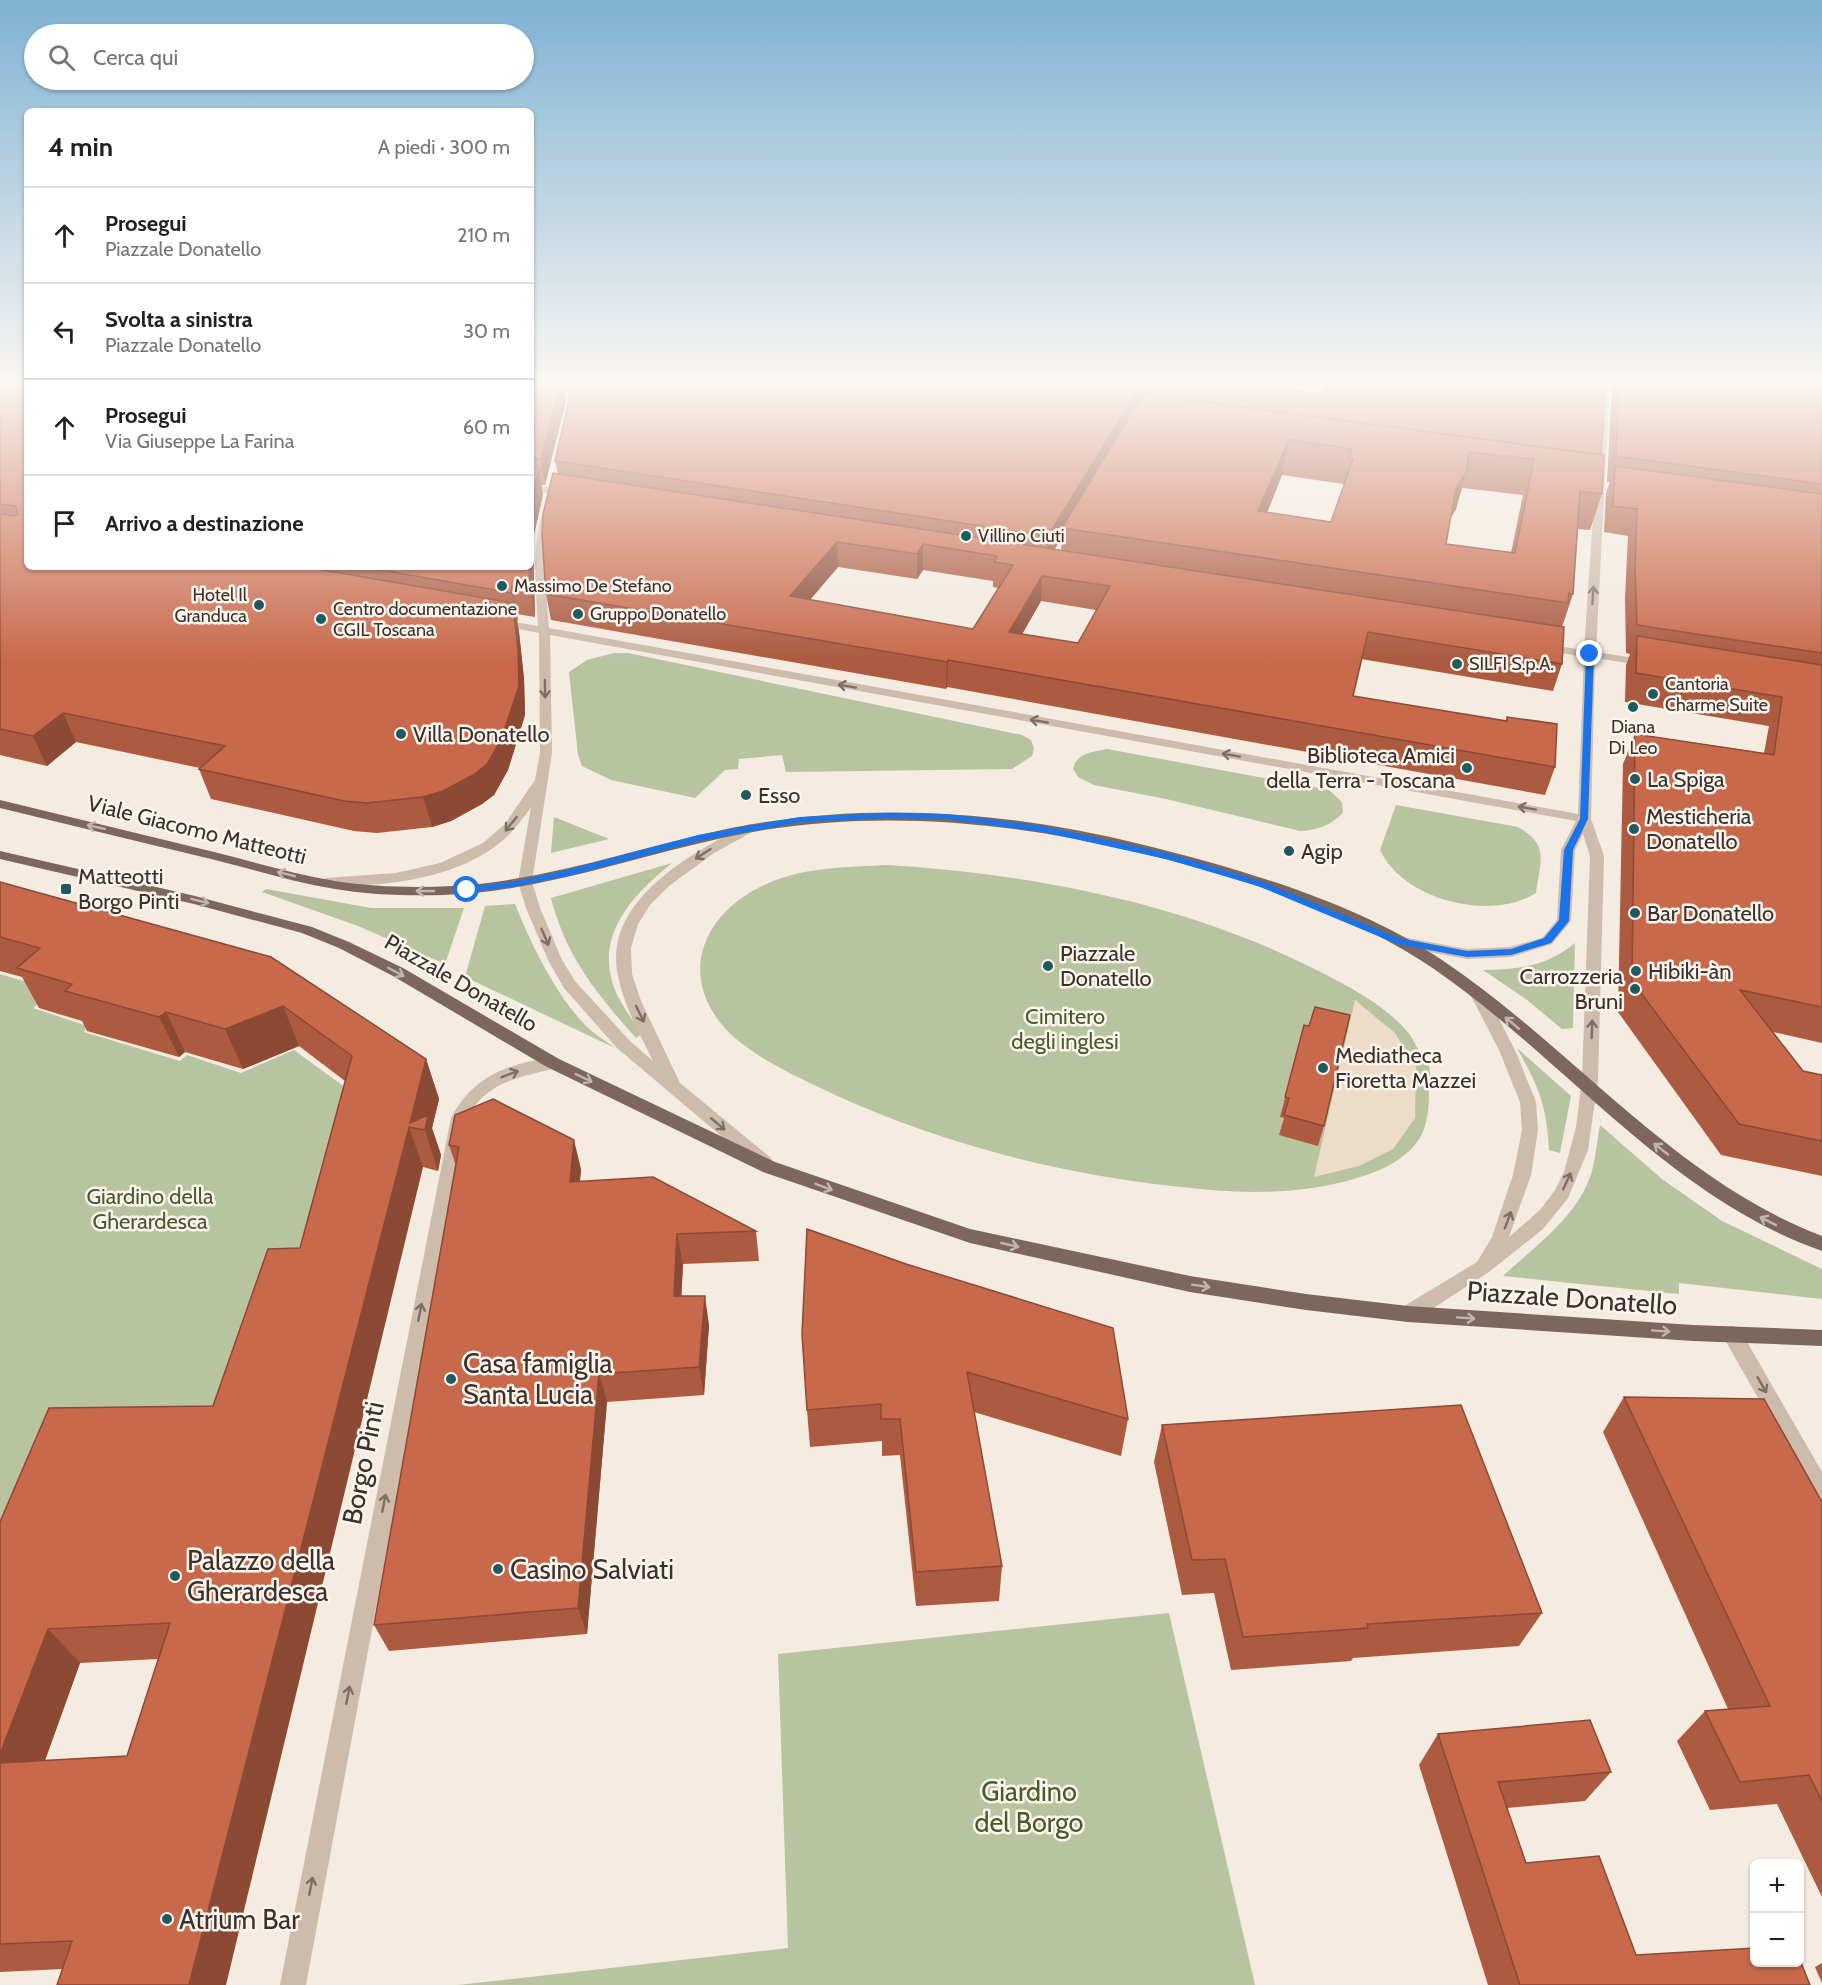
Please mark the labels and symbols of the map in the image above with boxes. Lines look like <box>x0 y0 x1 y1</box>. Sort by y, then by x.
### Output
place label: Villino Ciuti <box>978 525 1065 547</box>
marker: Villino Ciuti <box>959 529 973 543</box>
place label: Massimo De Stefano <box>514 575 672 597</box>
marker: Massimo De Stefano <box>495 579 509 593</box>
place label: Hotel Il Granduca <box>175 584 248 627</box>
one-way arrow <box>1588 586 1599 606</box>
marker: Hotel Il Granduca <box>252 598 266 612</box>
place label: Centro documentazione CGIL Toscana <box>333 598 517 641</box>
place label: Gruppo Donatello <box>590 603 726 625</box>
marker: Gruppo Donatello <box>571 607 585 621</box>
marker: Centro documentazione CGIL Toscana <box>314 612 328 626</box>
route end <box>1576 640 1602 666</box>
place label: SILFI S.p.A. <box>1469 653 1554 675</box>
marker: SILFI S.p.A. <box>1450 657 1464 671</box>
place label: Cantoria Charme Suite <box>1665 673 1768 716</box>
one-way arrow <box>539 679 551 699</box>
one-way arrow <box>838 680 858 691</box>
marker: Cantoria Charme Suite <box>1646 687 1660 701</box>
marker: Diana Di Leo <box>1626 700 1640 714</box>
one-way arrow <box>1030 715 1050 726</box>
place label: Diana Di Leo <box>1609 716 1657 759</box>
place label: Villa Donatello <box>413 721 550 748</box>
marker: Villa Donatello <box>394 727 408 741</box>
place label: Biblioteca Amici della Terra - Toscana <box>1266 742 1455 794</box>
one-way arrow <box>1222 749 1242 760</box>
marker: Biblioteca Amici della Terra - Toscana <box>1460 761 1474 775</box>
place label: La Spiga <box>1647 766 1725 793</box>
marker: La Spiga <box>1628 772 1642 786</box>
place label: Esso <box>758 782 800 809</box>
marker: Esso <box>739 788 753 802</box>
street label: Viale Giacomo Matteotti <box>85 790 309 870</box>
one-way arrow <box>1517 802 1537 813</box>
place label: Mesticheria Donatello <box>1646 803 1752 855</box>
one-way arrow <box>505 816 518 832</box>
one-way arrow <box>87 821 106 833</box>
marker: Mesticheria Donatello <box>1627 822 1641 836</box>
place label: Agip <box>1301 838 1343 865</box>
marker: Agip <box>1282 844 1296 858</box>
one-way arrow <box>694 848 711 861</box>
place label: Matteotti Borgo Pinti <box>78 863 179 915</box>
one-way arrow <box>276 867 295 879</box>
route start <box>453 876 479 902</box>
marker: Matteotti Borgo Pinti <box>59 882 73 896</box>
one-way arrow <box>416 885 436 897</box>
one-way arrow <box>190 896 209 908</box>
place label: Bar Donatello <box>1647 900 1774 927</box>
marker: Bar Donatello <box>1628 906 1642 920</box>
one-way arrow <box>540 927 551 945</box>
street label: Piazzale Donatello <box>380 928 542 1038</box>
place label: Piazzale Donatello <box>1060 940 1152 992</box>
place label: Hibiki-àn <box>1648 958 1732 985</box>
marker: Piazzale Donatello <box>1041 959 1055 973</box>
place label: Carrozzeria Bruni <box>1519 963 1623 1015</box>
marker: Hibiki-àn <box>1629 964 1643 978</box>
one-way arrow <box>386 967 404 978</box>
marker: Carrozzeria Bruni <box>1628 982 1642 996</box>
park label: Cimitero degli inglesi <box>1011 1003 1119 1055</box>
one-way arrow <box>635 1004 646 1022</box>
one-way arrow <box>1504 1017 1520 1030</box>
one-way arrow <box>1586 1019 1597 1039</box>
place label: Mediatheca Fioretta Mazzei <box>1335 1042 1476 1094</box>
marker: Mediatheca Fioretta Mazzei <box>1316 1061 1330 1075</box>
one-way arrow <box>500 1068 519 1079</box>
one-way arrow <box>574 1072 592 1084</box>
one-way arrow <box>710 1118 726 1131</box>
one-way arrow <box>1653 1142 1669 1155</box>
one-way arrow <box>1562 1173 1574 1191</box>
park label: Giardino della Gherardesca <box>86 1183 214 1235</box>
one-way arrow <box>814 1183 833 1194</box>
one-way arrow <box>1504 1211 1515 1229</box>
one-way arrow <box>1759 1215 1777 1227</box>
one-way arrow <box>1000 1239 1019 1251</box>
street label: Piazzale Donatello <box>1466 1274 1678 1322</box>
one-way arrow <box>1190 1280 1210 1291</box>
one-way arrow <box>415 1302 426 1322</box>
one-way arrow <box>1456 1312 1476 1323</box>
one-way arrow <box>1650 1325 1670 1336</box>
place label: Casa famiglia Santa Lucia <box>463 1347 613 1411</box>
marker: Casa famiglia Santa Lucia <box>444 1372 458 1386</box>
one-way arrow <box>1756 1376 1768 1393</box>
street label: Borgo Pinti <box>335 1399 391 1527</box>
one-way arrow <box>379 1494 390 1513</box>
place label: Palazzo della Gherardesca <box>187 1544 335 1608</box>
place label: Casino Salviati <box>510 1553 674 1586</box>
marker: Casino Salviati <box>491 1562 505 1576</box>
marker: Palazzo della Gherardesca <box>168 1569 182 1583</box>
one-way arrow <box>343 1685 354 1705</box>
park label: Giardino del Borgo <box>975 1775 1083 1839</box>
one-way arrow <box>306 1877 317 1897</box>
place label: Atrium Bar <box>179 1903 300 1936</box>
marker: Atrium Bar <box>160 1912 174 1926</box>

